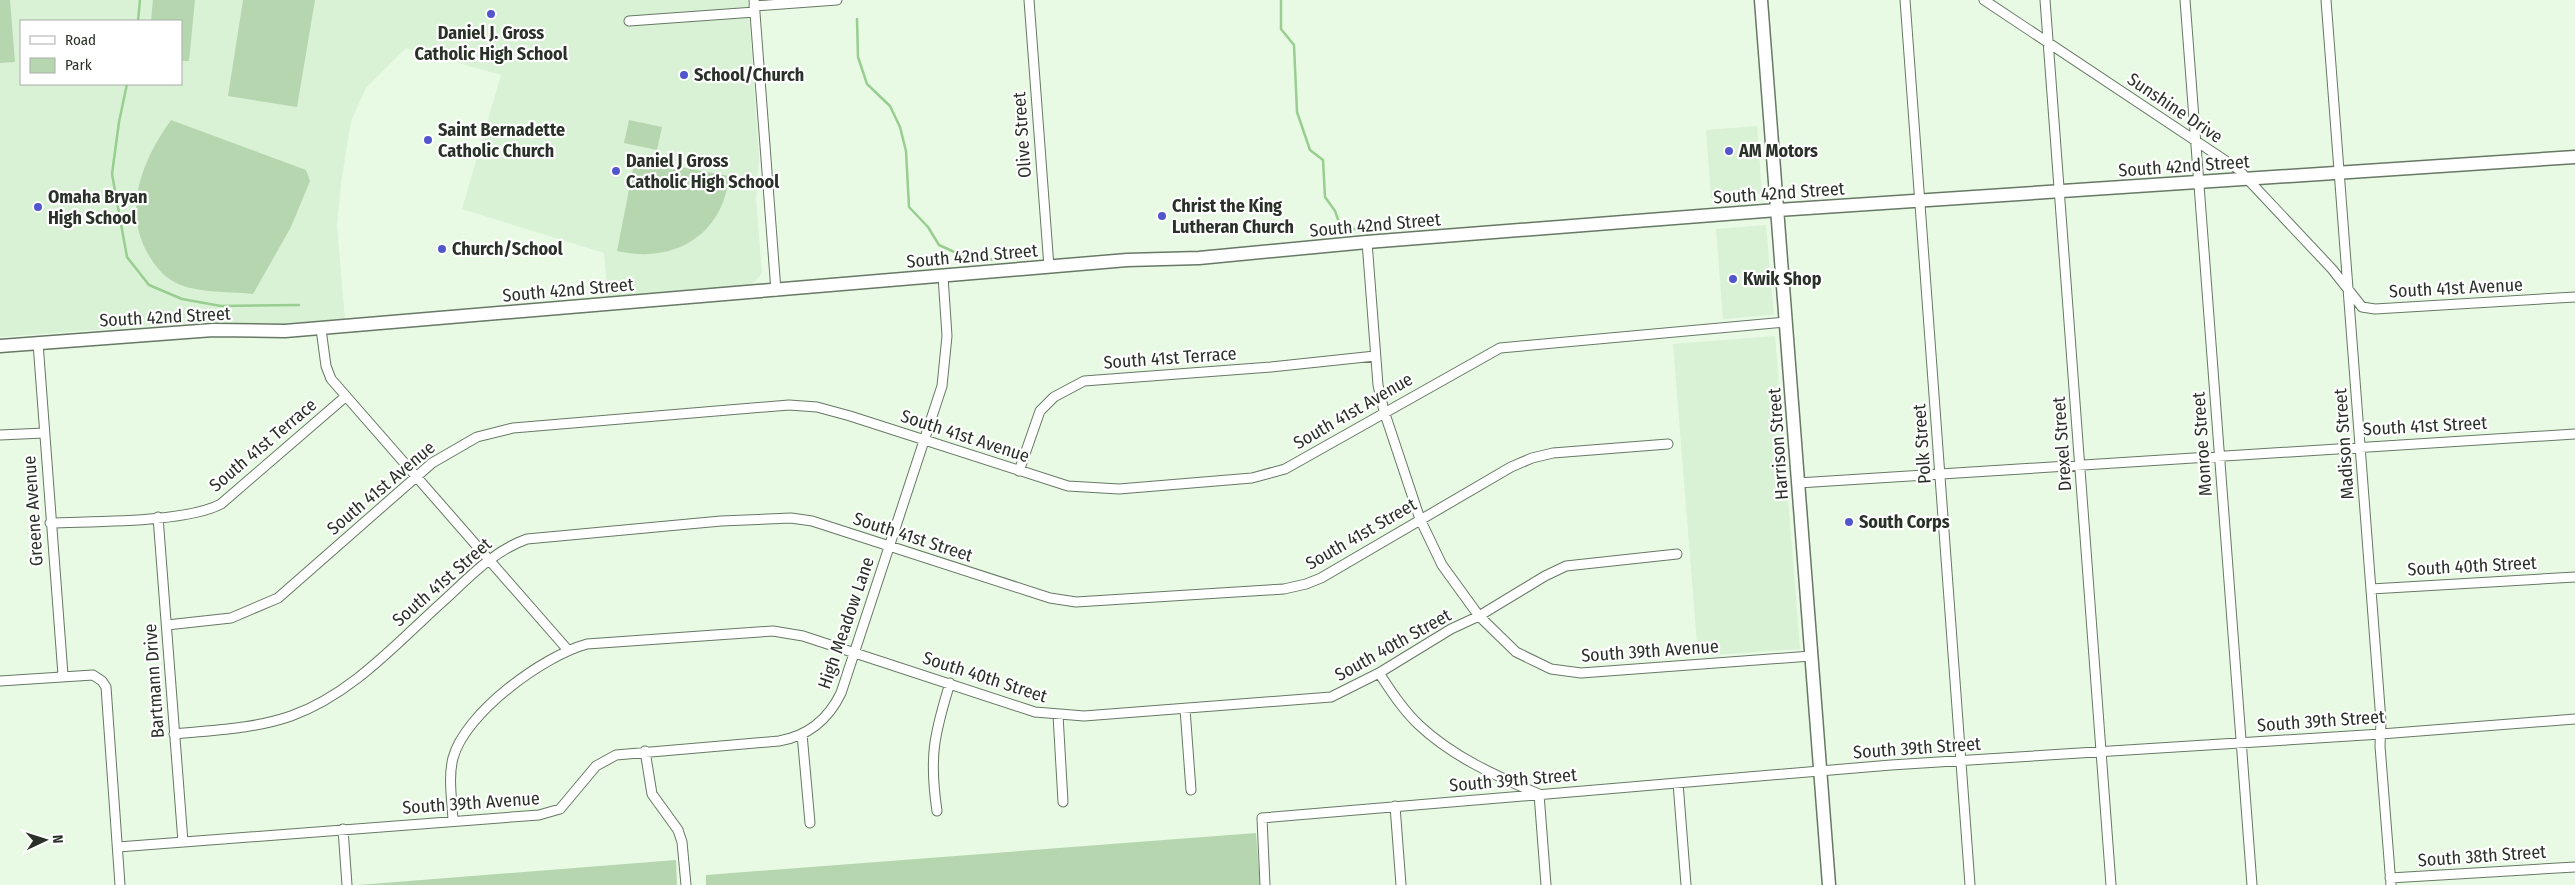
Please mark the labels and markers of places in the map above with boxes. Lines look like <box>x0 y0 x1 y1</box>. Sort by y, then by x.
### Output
marker: Daniel J. Gross Catholic High School <box>485 8 497 20</box>
place label: Daniel J. Gross Catholic High School <box>414 22 568 65</box>
place label: School/Church <box>694 64 804 86</box>
marker: School/Church <box>678 69 690 81</box>
place label: Saint Bernadette Catholic Church <box>438 119 565 162</box>
marker: Saint Bernadette Catholic Church <box>422 134 434 146</box>
place label: AM Motors <box>1738 140 1818 162</box>
marker: AM Motors <box>1723 145 1735 157</box>
place label: Daniel J Gross Catholic High School <box>626 150 779 193</box>
marker: Daniel J Gross Catholic High School <box>610 165 622 177</box>
place label: Omaha Bryan High School <box>48 186 147 229</box>
place label: Christ the King Lutheran Church <box>1172 195 1294 238</box>
marker: Omaha Bryan High School <box>32 201 44 213</box>
marker: Christ the King Lutheran Church <box>1156 210 1168 222</box>
place label: Church/School <box>452 238 563 260</box>
marker: Church/School <box>436 243 448 255</box>
place label: Kwik Shop <box>1743 268 1822 290</box>
marker: Kwik Shop <box>1727 273 1739 285</box>
place label: South Corps <box>1859 511 1950 533</box>
marker: South Corps <box>1843 516 1855 528</box>

